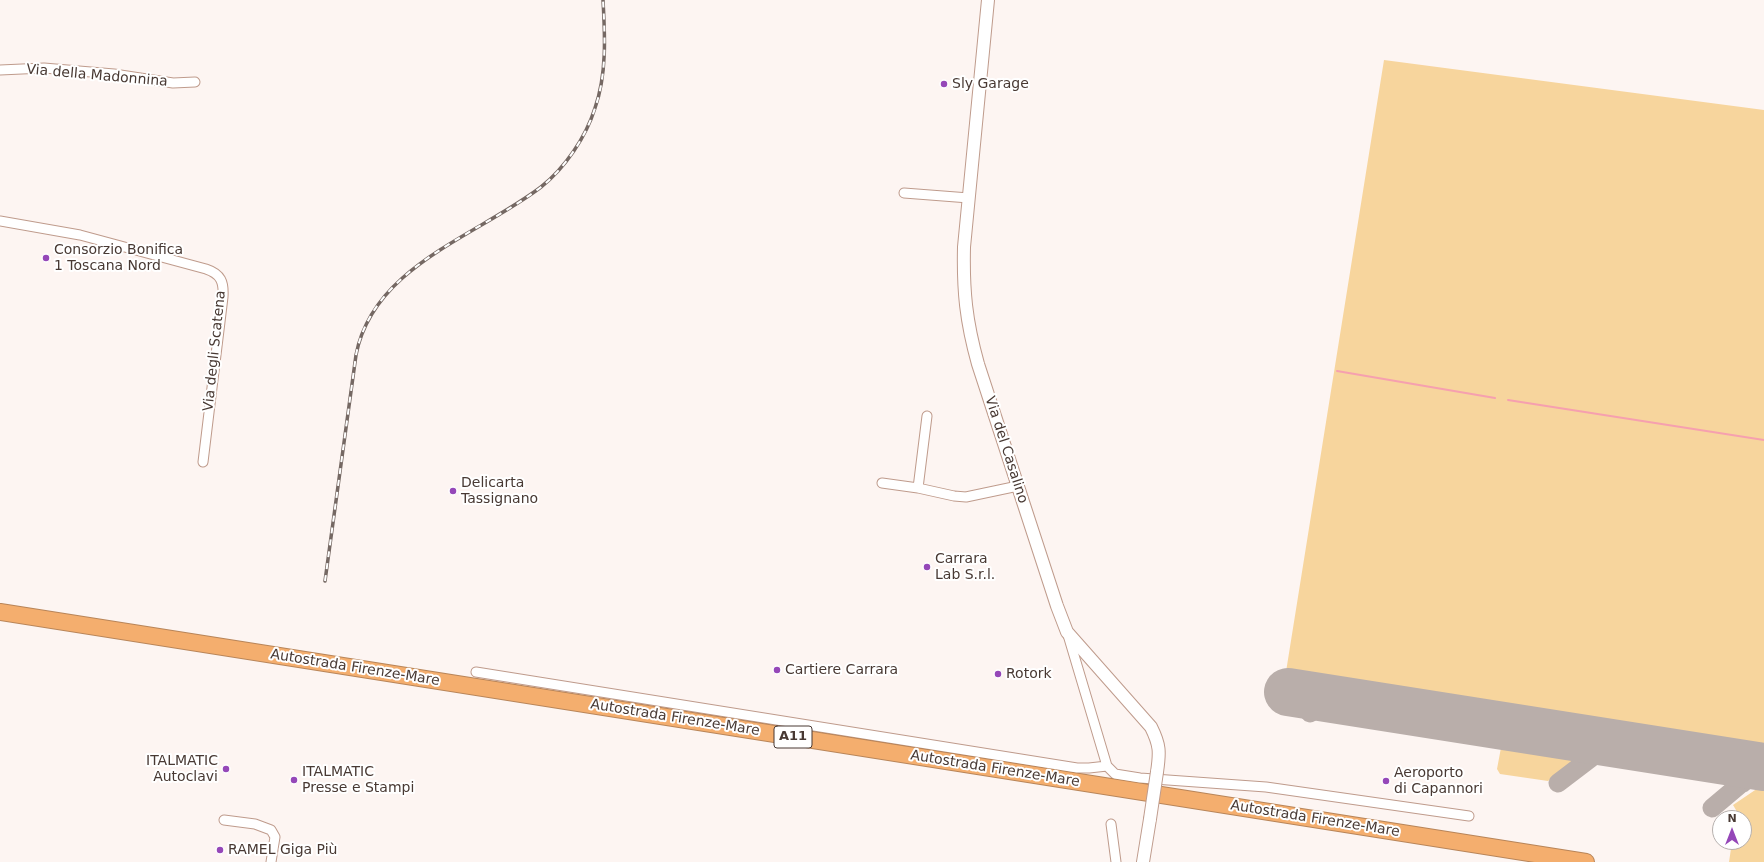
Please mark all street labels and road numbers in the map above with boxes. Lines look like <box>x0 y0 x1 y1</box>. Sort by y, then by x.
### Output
street label: Via della Madonnina <box>26 61 168 91</box>
street label: Via degli Scatena <box>200 290 230 412</box>
street label: Via del Casalino <box>981 394 1031 506</box>
street label: Autostrada Firenze-Mare <box>269 646 441 690</box>
street label: Autostrada Firenze-Mare <box>589 696 761 740</box>
road number: A11 <box>774 726 812 748</box>
street label: Autostrada Firenze-Mare <box>909 747 1081 791</box>
street label: Autostrada Firenze-Mare <box>1229 797 1401 841</box>

